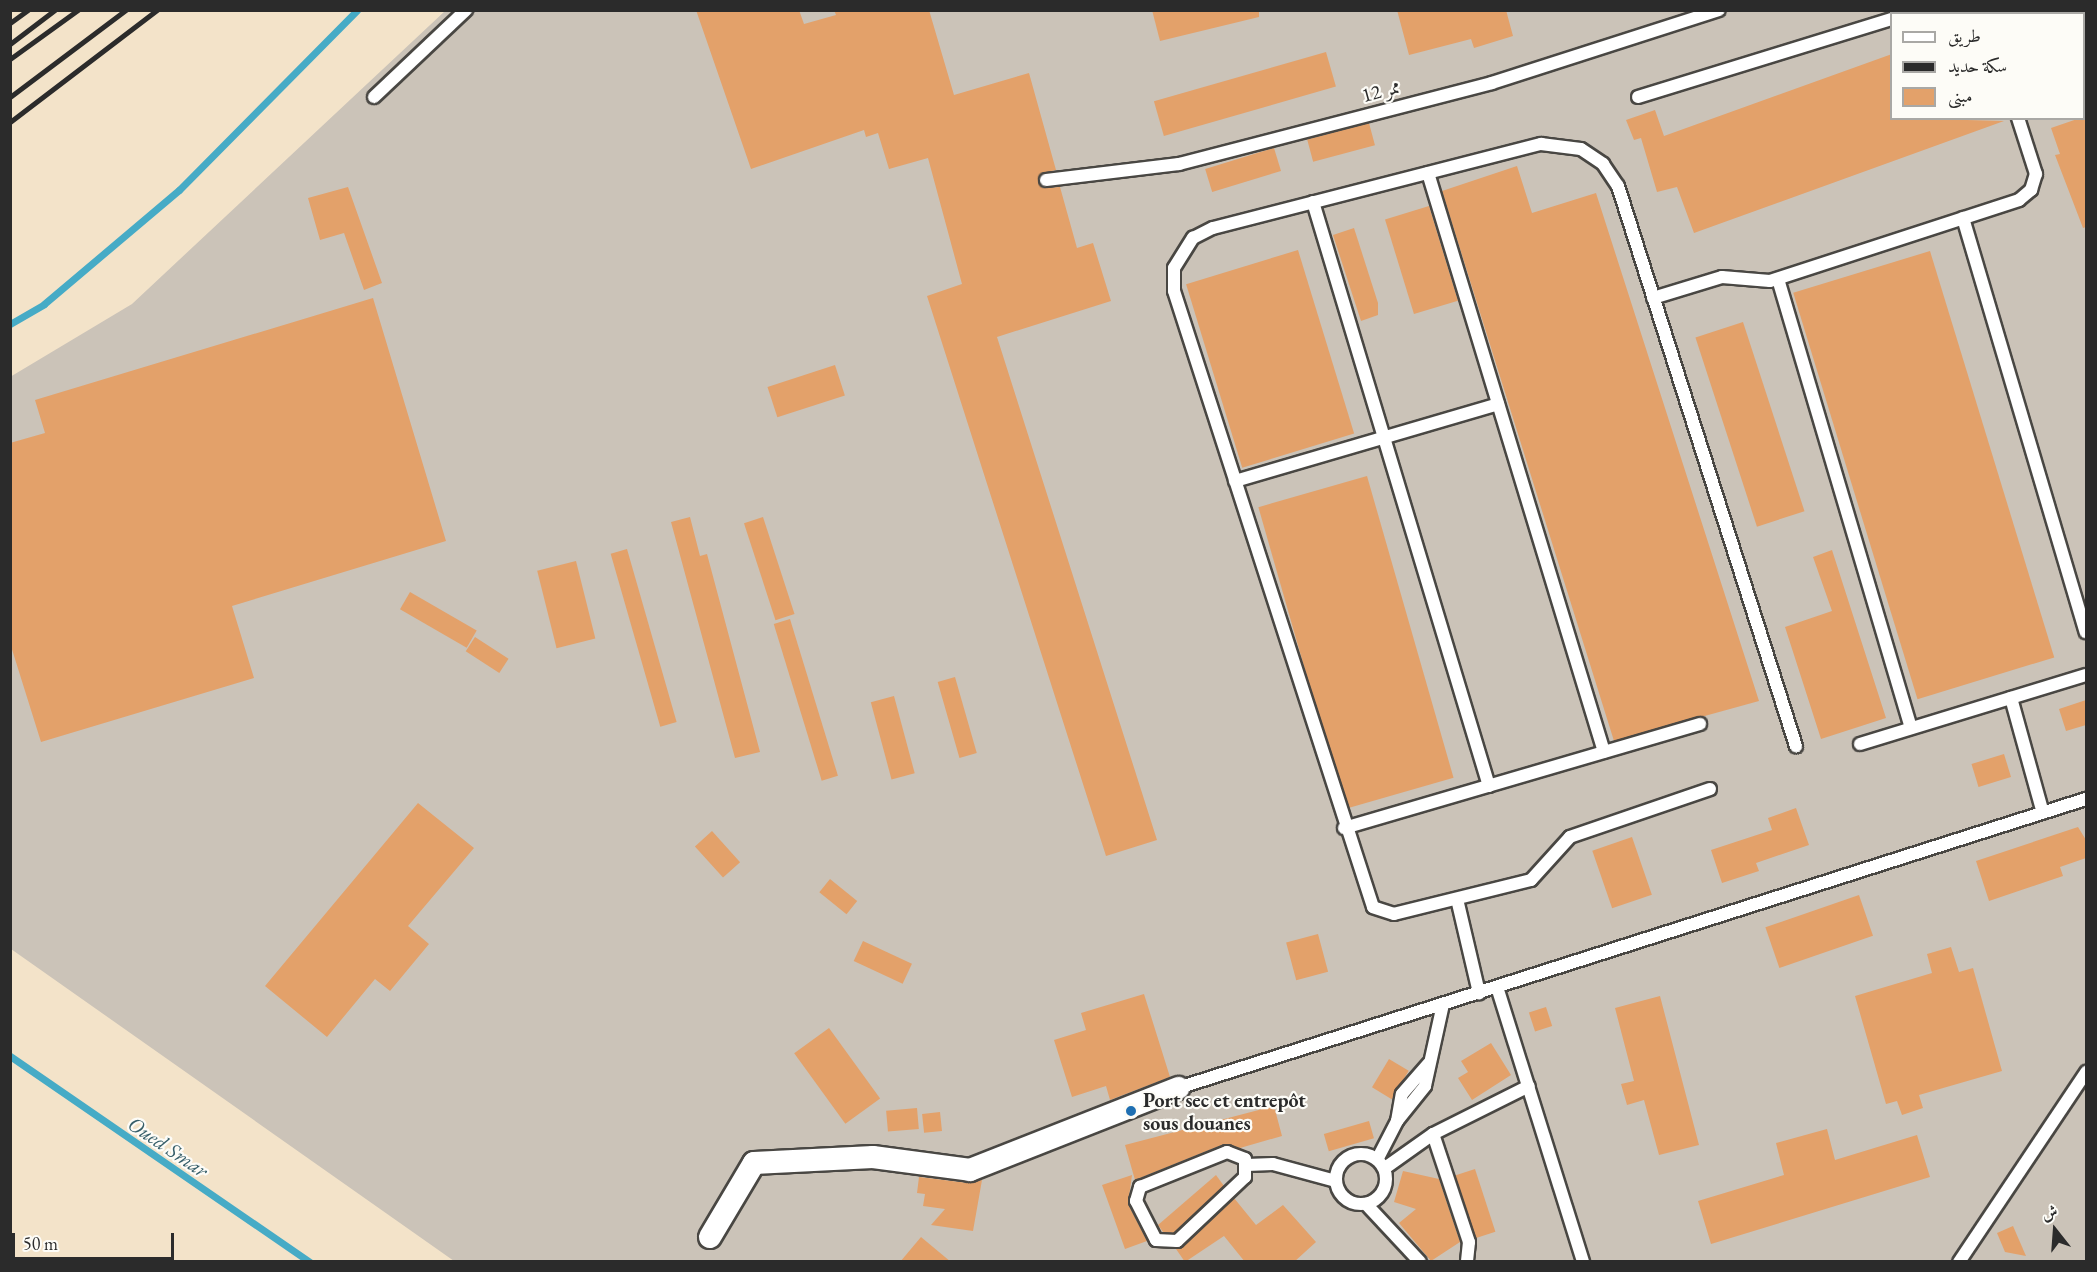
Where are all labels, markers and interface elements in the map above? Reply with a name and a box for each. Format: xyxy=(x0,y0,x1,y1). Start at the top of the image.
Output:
legend xyxy=(1890,12,2085,120)
text: طريق xyxy=(1948,24,1981,47)
text: سكة حديد xyxy=(1948,54,2007,77)
street label: ممر 12 xyxy=(1359,74,1403,108)
text: مبنى xyxy=(1948,84,1973,107)
place label: Port sec et entrepôt sous douanes xyxy=(1143,1088,1306,1135)
marker: Port sec et entrepôt sous douanes xyxy=(1124,1104,1138,1118)
water label: Oued Smar xyxy=(123,1111,213,1183)
north arrow xyxy=(2025,1200,2085,1260)
text: ش xyxy=(2039,1200,2060,1225)
scale bar xyxy=(15,1221,177,1259)
text: 50 m xyxy=(23,1232,58,1255)

